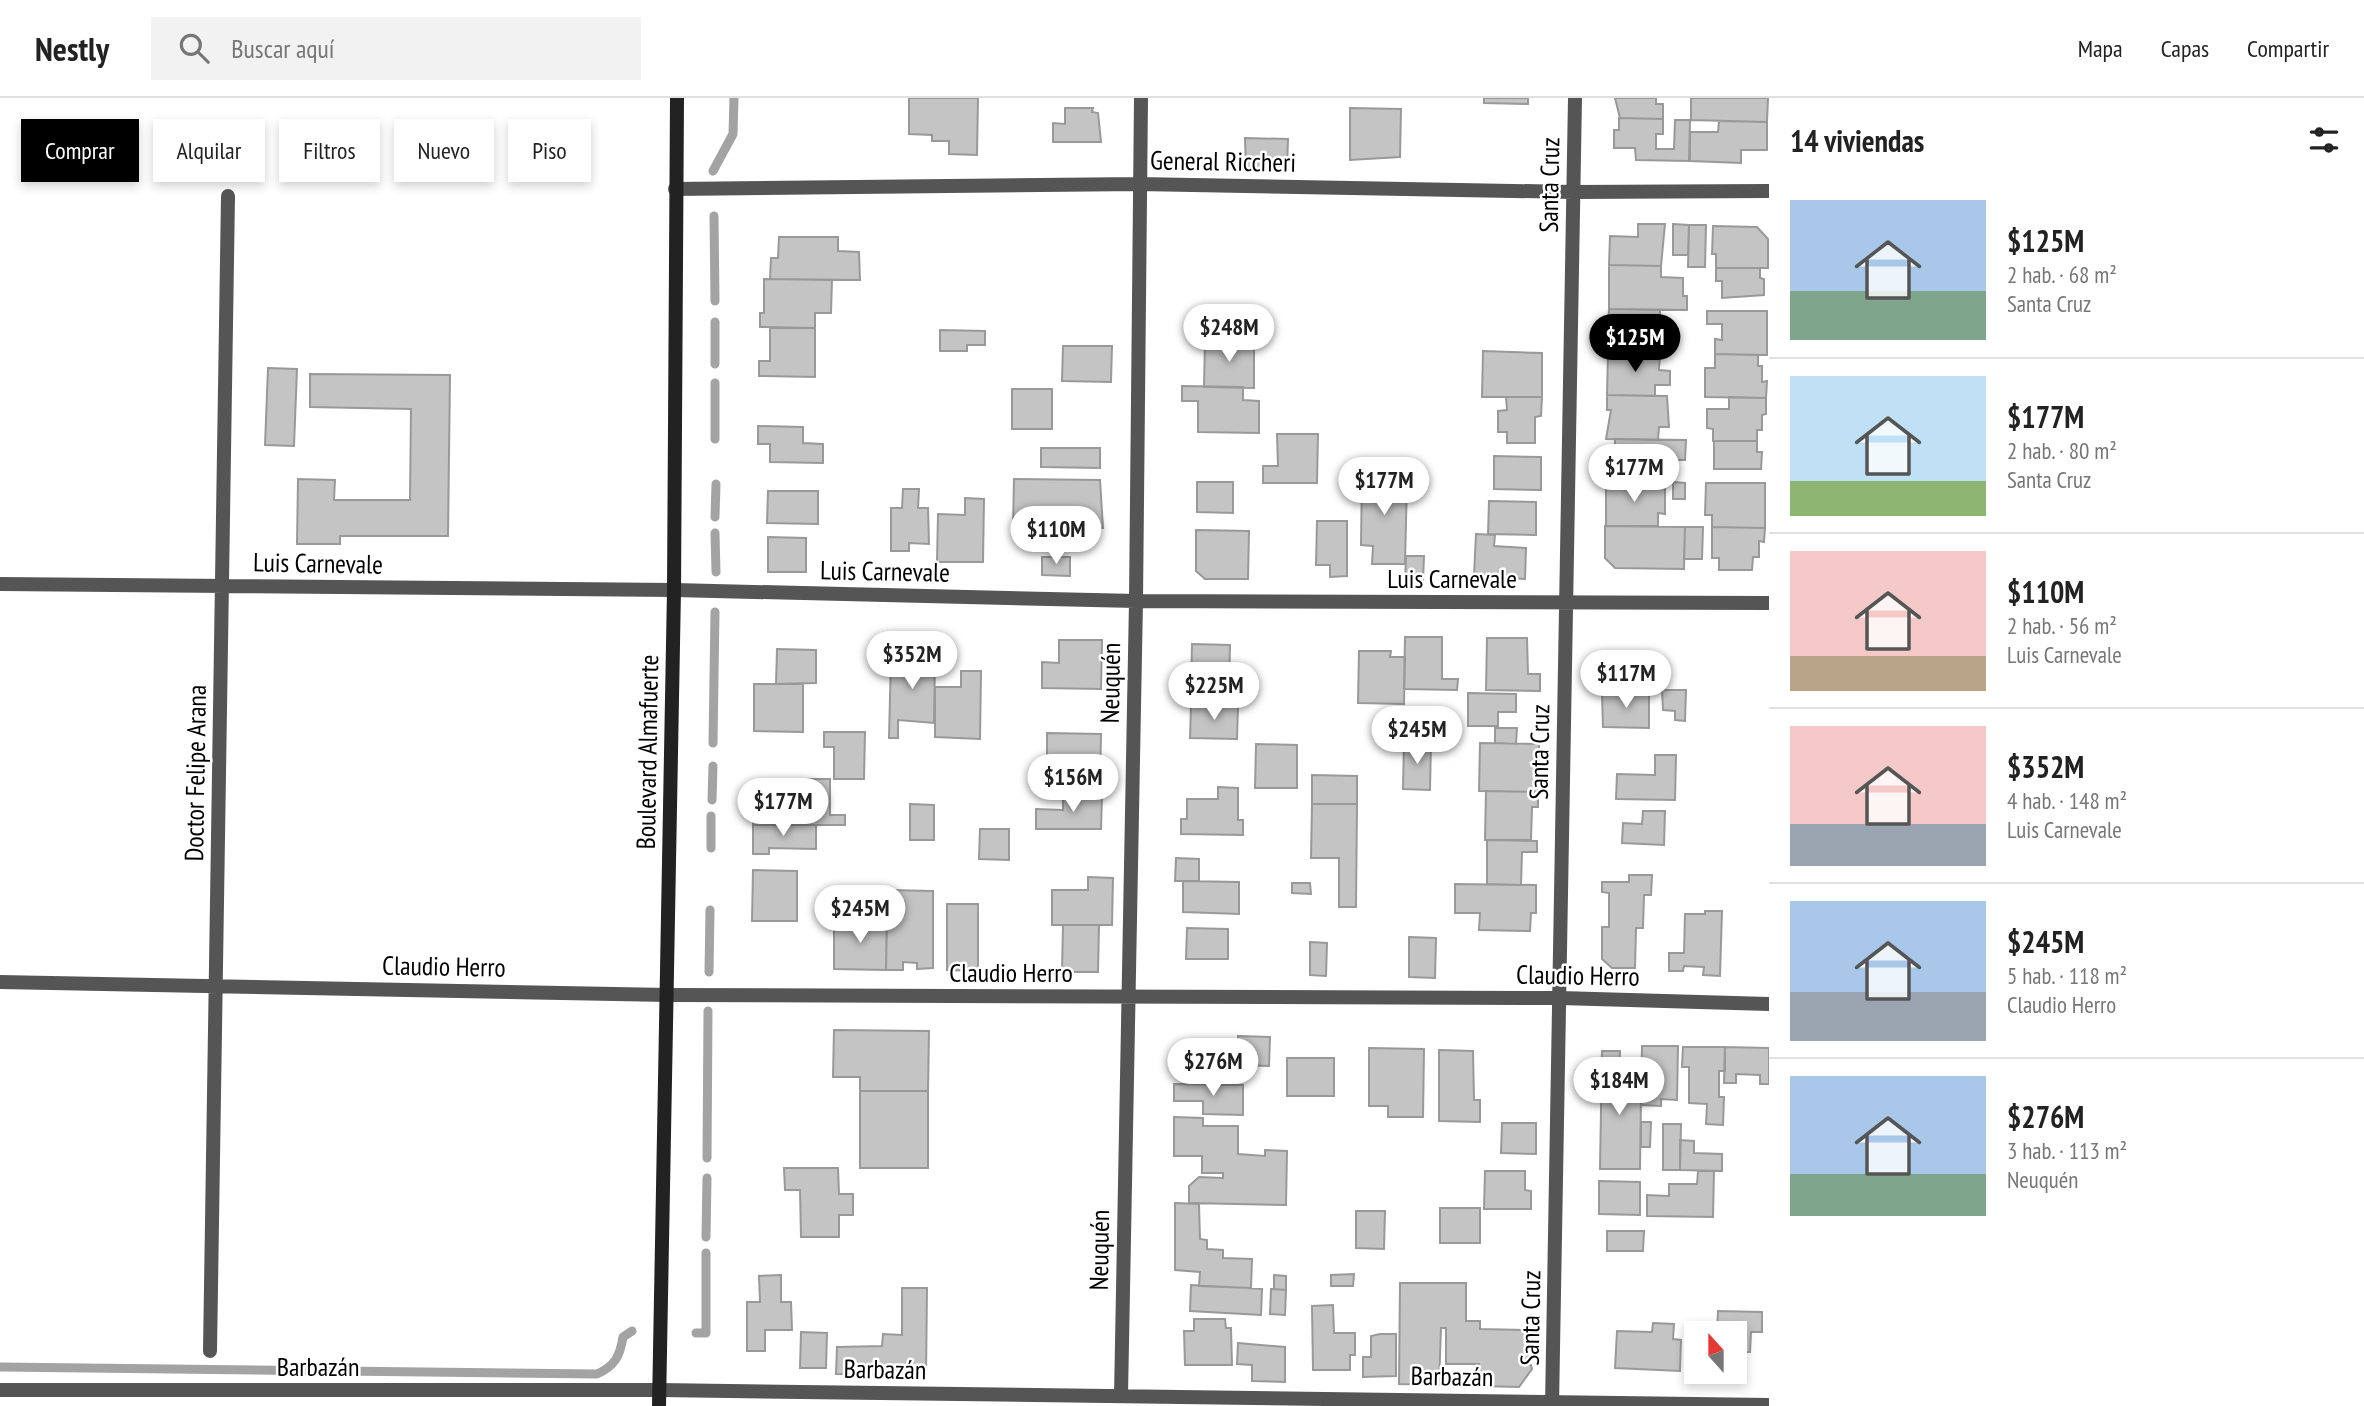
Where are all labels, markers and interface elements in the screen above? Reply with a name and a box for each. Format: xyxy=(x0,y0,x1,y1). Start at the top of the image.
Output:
search box xyxy=(151,17,641,80)
text: Nestly xyxy=(35,27,109,70)
icon: search xyxy=(175,29,213,67)
text: Buscar aquí xyxy=(231,32,335,65)
text: Mapa xyxy=(2078,33,2123,64)
text: Capas xyxy=(2161,33,2209,64)
text: Compartir xyxy=(2247,33,2329,64)
chip: Comprar xyxy=(21,119,139,182)
chip: Alquilar xyxy=(153,119,265,182)
chip: Filtros xyxy=(279,119,380,182)
chip: Nuevo xyxy=(394,119,494,182)
chip: Piso xyxy=(508,119,591,182)
text: 14 viviendas xyxy=(1790,121,1924,160)
icon: filters xyxy=(2305,121,2343,159)
street label: Santa Cruz xyxy=(1532,137,1566,233)
street label: General Riccheri xyxy=(1150,143,1296,179)
text: $125M xyxy=(2007,221,2084,260)
icon: home xyxy=(1846,228,1930,312)
text: 2 hab. · 68 m² xyxy=(2007,260,2117,289)
text: Santa Cruz xyxy=(2007,289,2091,318)
pin: $248M xyxy=(1180,304,1278,364)
text: $248M xyxy=(1199,312,1259,341)
pin: $125M xyxy=(1586,314,1684,374)
text: $125M xyxy=(1605,322,1665,351)
text: $177M xyxy=(2007,397,2084,436)
icon: home xyxy=(1846,404,1930,488)
text: 2 hab. · 80 m² xyxy=(2007,436,2117,465)
pin: $177M xyxy=(1585,444,1683,504)
text: $177M xyxy=(1604,452,1664,481)
pin: $177M xyxy=(1335,458,1433,517)
text: $177M xyxy=(1354,465,1414,494)
text: Santa Cruz xyxy=(2007,465,2091,494)
pin: $110M xyxy=(1007,506,1105,566)
text: $110M xyxy=(1026,514,1086,543)
street label: Luis Carnevale xyxy=(253,545,383,581)
street label: Luis Carnevale xyxy=(820,553,950,589)
street label: Luis Carnevale xyxy=(1387,562,1517,595)
text: $110M xyxy=(2007,572,2084,611)
icon: home xyxy=(1846,579,1930,663)
text: 2 hab. · 56 m² xyxy=(2007,611,2117,640)
pin: $352M xyxy=(863,632,961,691)
text: $352M xyxy=(882,639,942,668)
text: Luis Carnevale xyxy=(2007,640,2122,669)
street label: Neuquén xyxy=(1093,642,1127,724)
pin: $117M xyxy=(1577,650,1675,710)
street label: Boulevard Almafuerte xyxy=(629,654,665,850)
text: $117M xyxy=(1596,658,1656,687)
pin: $225M xyxy=(1165,662,1263,722)
text: $225M xyxy=(1184,670,1244,699)
street label: Doctor Felipe Arana xyxy=(177,684,213,862)
street label: Santa Cruz xyxy=(1522,704,1556,800)
pin: $245M xyxy=(1368,706,1466,766)
text: $245M xyxy=(1387,714,1447,743)
text: $352M xyxy=(2007,747,2084,786)
pin: $156M xyxy=(1024,754,1122,814)
icon: home xyxy=(1846,754,1930,838)
text: $156M xyxy=(1043,762,1103,791)
pin: $177M xyxy=(734,778,832,838)
text: $177M xyxy=(753,786,813,815)
text: 4 hab. · 148 m² xyxy=(2007,786,2127,815)
text: Luis Carnevale xyxy=(2007,815,2122,844)
pin: $245M xyxy=(811,886,909,945)
text: $245M xyxy=(830,893,890,922)
text: $245M xyxy=(2007,922,2084,961)
icon: home xyxy=(1846,929,1930,1013)
street label: Claudio Herro xyxy=(382,948,506,984)
street label: Claudio Herro xyxy=(949,956,1073,989)
street label: Claudio Herro xyxy=(1516,957,1640,993)
text: 5 hab. · 118 m² xyxy=(2007,961,2127,990)
text: Claudio Herro xyxy=(2007,990,2116,1019)
pin: $276M xyxy=(1164,1038,1262,1098)
text: $276M xyxy=(1183,1046,1243,1075)
pin: $184M xyxy=(1570,1058,1668,1117)
text: $184M xyxy=(1589,1065,1649,1094)
text: $276M xyxy=(2007,1097,2084,1136)
icon: home xyxy=(1846,1104,1930,1188)
text: 3 hab. · 113 m² xyxy=(2007,1136,2127,1165)
text: Neuquén xyxy=(2007,1165,2078,1194)
street label: Neuquén xyxy=(1082,1209,1116,1291)
street label: Santa Cruz xyxy=(1513,1270,1547,1366)
north arrow xyxy=(1684,1321,1746,1384)
map controls xyxy=(1684,1321,1747,1384)
street label: Barbazán xyxy=(277,1350,359,1383)
street label: Barbazán xyxy=(843,1352,927,1386)
street label: Barbazán xyxy=(1410,1359,1494,1393)

